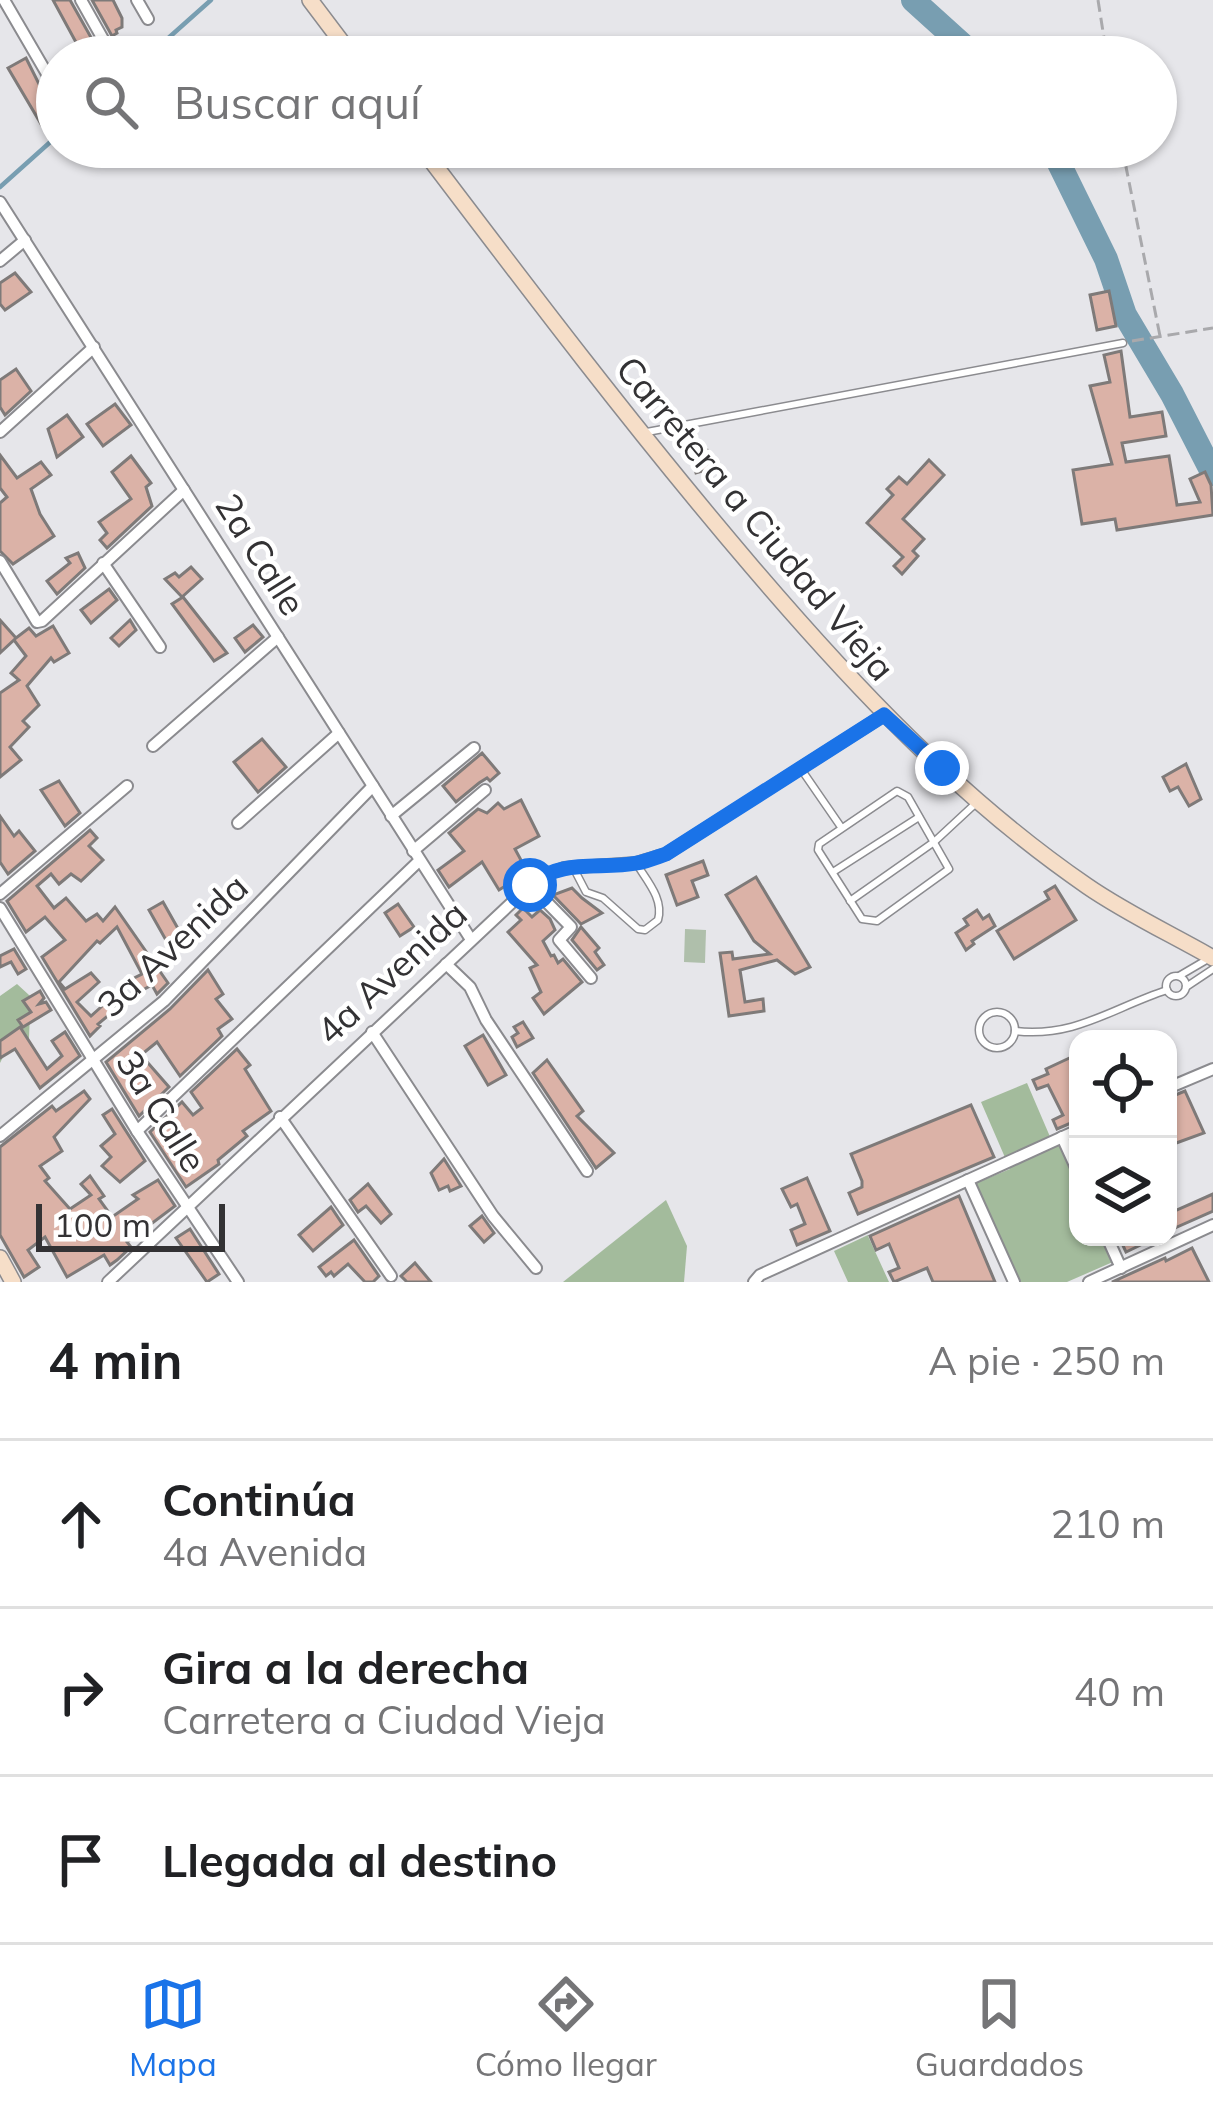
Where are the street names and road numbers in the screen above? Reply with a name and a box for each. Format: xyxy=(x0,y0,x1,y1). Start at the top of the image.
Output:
street label: Carretera a Ciudad Vieja xyxy=(607,347,905,689)
street label: 2a Calle xyxy=(206,485,316,623)
street label: 3a Avenida xyxy=(87,864,257,1026)
street label: 4a Avenida xyxy=(306,891,476,1053)
street label: 3a Calle xyxy=(107,1042,217,1180)

